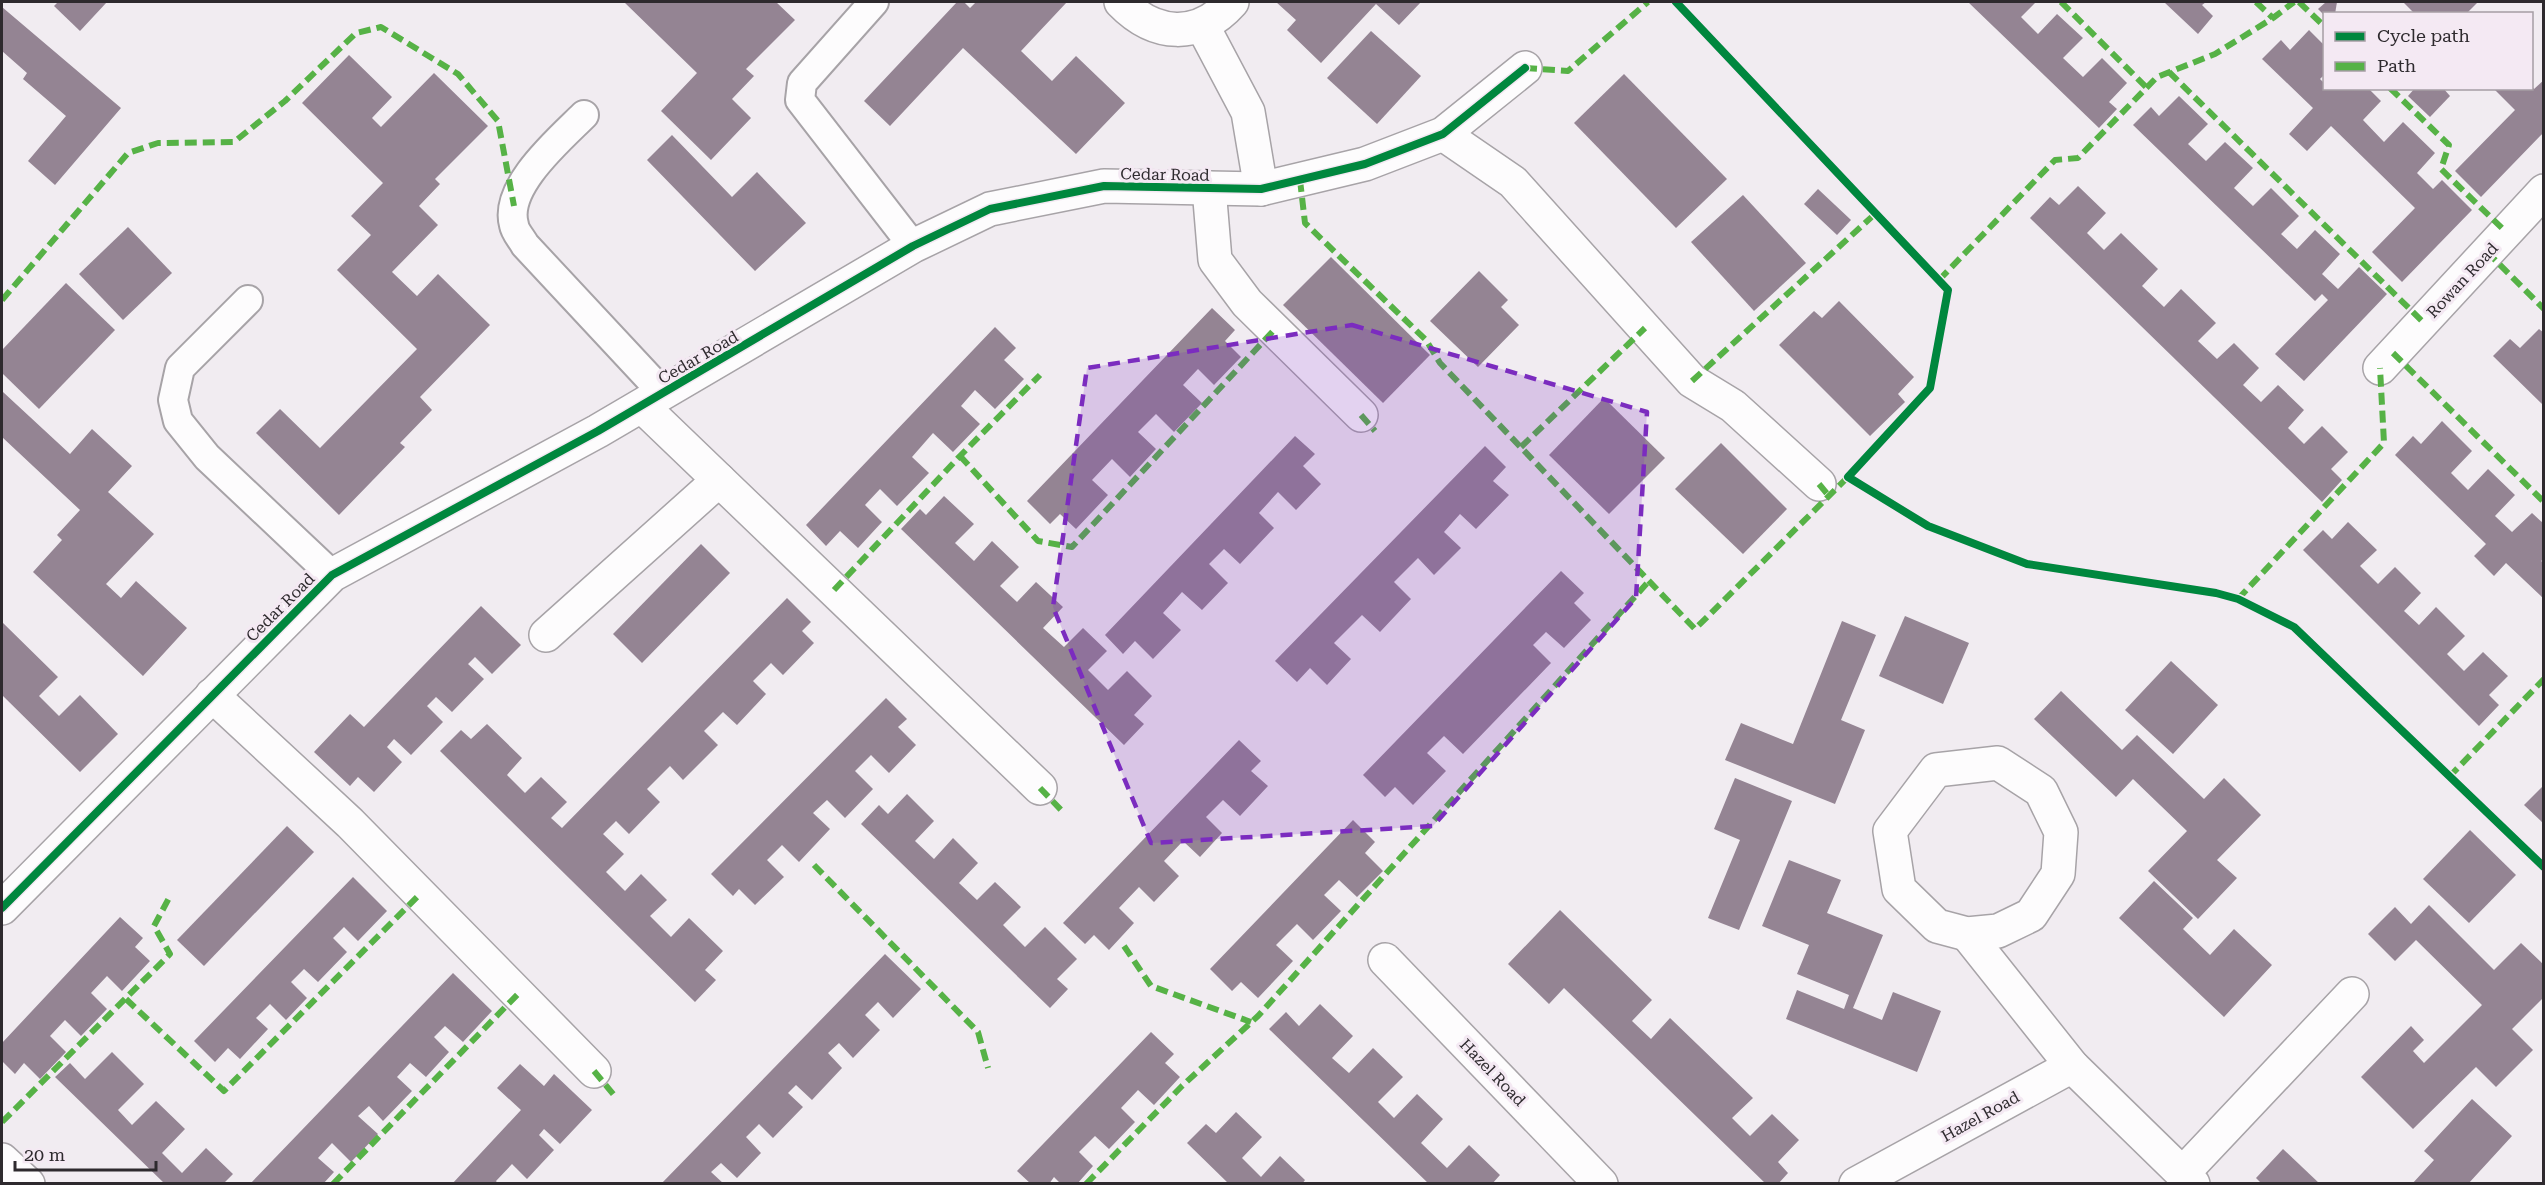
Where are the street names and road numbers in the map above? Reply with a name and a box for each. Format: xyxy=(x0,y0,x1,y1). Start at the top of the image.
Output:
street label: Cedar Road xyxy=(1120,164,1210,185)
street label: Rowan Road xyxy=(2423,239,2502,322)
street label: Cedar Road xyxy=(655,327,742,388)
street label: Cedar Road xyxy=(242,569,319,646)
street label: Hazel Road xyxy=(1456,1035,1529,1110)
street label: Hazel Road xyxy=(1938,1087,2023,1146)

